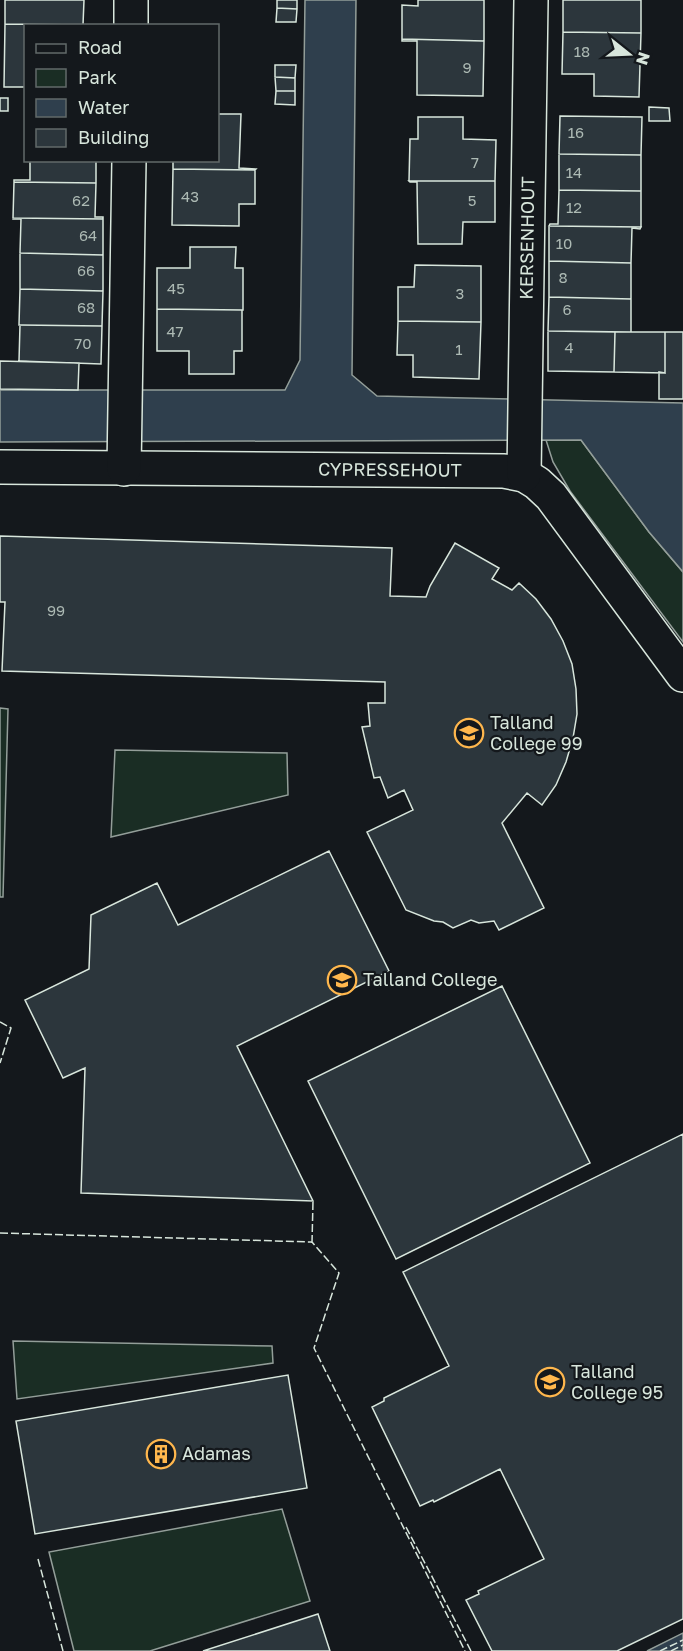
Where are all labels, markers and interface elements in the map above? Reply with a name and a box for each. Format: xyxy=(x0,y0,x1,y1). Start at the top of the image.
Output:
legend xyxy=(24,24,219,162)
north arrow xyxy=(599,24,659,84)
text: Road xyxy=(78,36,122,58)
house number: 18 xyxy=(574,42,590,60)
text: N xyxy=(632,50,655,68)
house number: 9 xyxy=(462,58,472,76)
text: Park xyxy=(78,66,117,88)
text: Water xyxy=(78,96,129,118)
house number: 16 xyxy=(568,123,584,141)
text: Building xyxy=(78,126,149,148)
house number: 7 xyxy=(471,153,479,171)
house number: 14 xyxy=(566,163,582,181)
street label: KERSENHOUT xyxy=(515,176,538,300)
house number: 43 xyxy=(181,187,199,205)
house number: 62 xyxy=(72,191,90,209)
house number: 5 xyxy=(468,191,476,209)
house number: 12 xyxy=(566,198,582,216)
house number: 64 xyxy=(79,226,97,244)
house number: 10 xyxy=(556,234,572,252)
house number: 66 xyxy=(77,261,95,279)
house number: 8 xyxy=(558,268,568,286)
house number: 45 xyxy=(167,279,185,297)
house number: 3 xyxy=(456,284,464,302)
house number: 68 xyxy=(77,298,95,316)
house number: 6 xyxy=(562,300,572,318)
house number: 47 xyxy=(166,322,184,340)
house number: 70 xyxy=(74,334,92,352)
house number: 4 xyxy=(564,338,574,356)
house number: 1 xyxy=(455,340,463,358)
street label: CYPRESSEHOUT xyxy=(318,458,462,481)
house number: 99 xyxy=(47,601,65,619)
place label: Talland College 99 xyxy=(490,711,583,754)
school or university icon: Talland College 99 xyxy=(453,717,485,749)
school or university icon: Talland College xyxy=(326,964,358,996)
place label: Talland College xyxy=(363,968,497,990)
place label: Talland College 95 xyxy=(571,1360,663,1403)
school or university icon: Talland College 95 xyxy=(534,1366,566,1398)
building icon: Adamas xyxy=(145,1438,177,1470)
place label: Adamas xyxy=(182,1442,251,1464)

